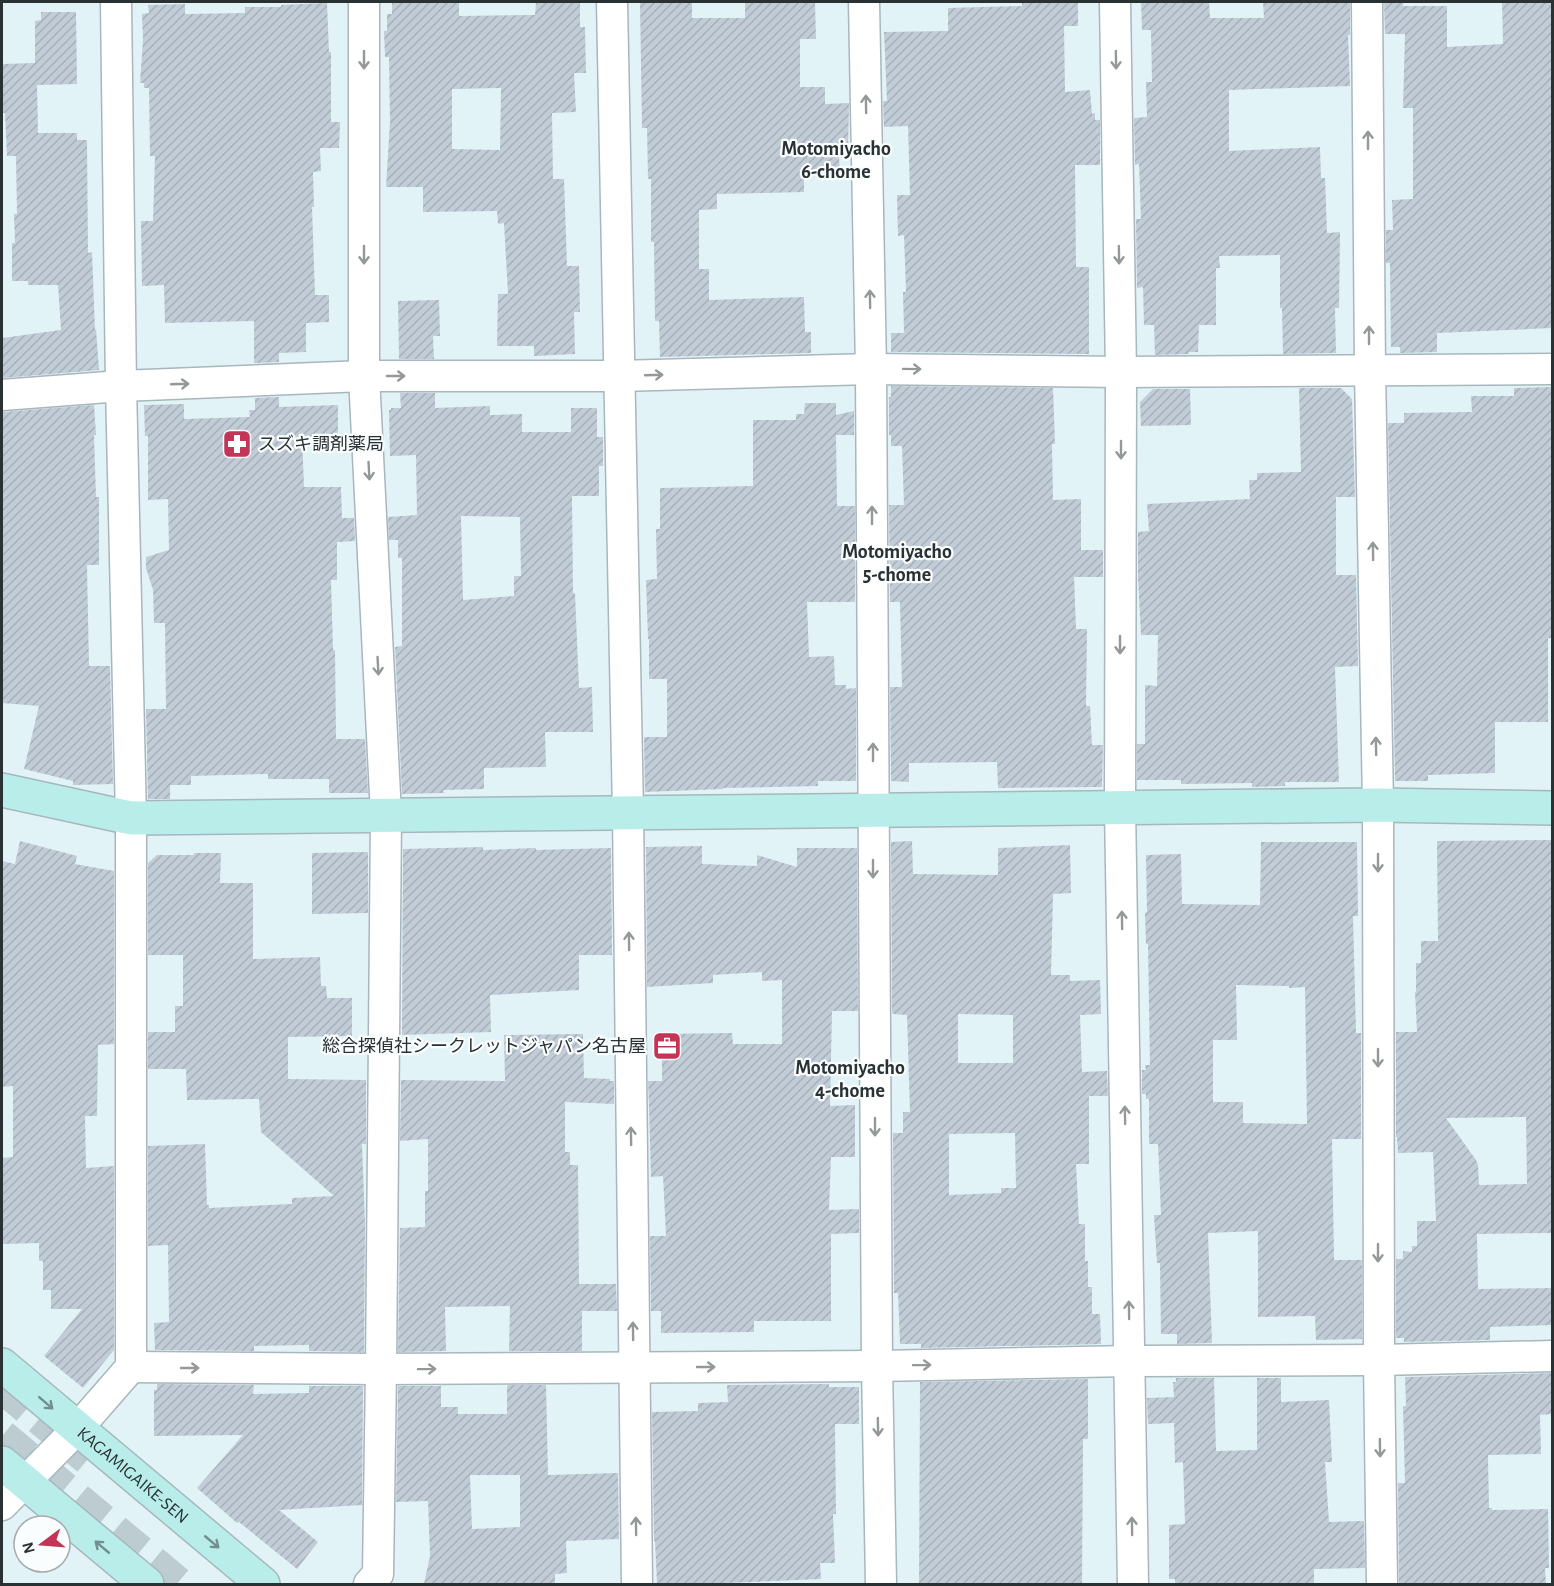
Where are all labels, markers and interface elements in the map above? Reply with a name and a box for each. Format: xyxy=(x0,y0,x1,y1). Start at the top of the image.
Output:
one-way arrow xyxy=(358,49,370,69)
one-way arrow xyxy=(1110,49,1122,69)
one-way arrow xyxy=(860,94,872,114)
one-way arrow xyxy=(1362,131,1374,151)
district label: Motomiyacho 6-chome xyxy=(781,139,891,182)
one-way arrow xyxy=(358,244,370,264)
one-way arrow xyxy=(1113,244,1125,264)
one-way arrow xyxy=(864,289,876,309)
one-way arrow xyxy=(1364,326,1375,346)
one-way arrow xyxy=(901,364,921,375)
one-way arrow xyxy=(385,370,405,382)
one-way arrow xyxy=(643,370,663,381)
one-way arrow xyxy=(169,378,189,389)
pharmacy icon: スズキ調剤薬局 xyxy=(221,428,253,460)
place label: スズキ調剤薬局 xyxy=(258,434,384,454)
one-way arrow xyxy=(1115,439,1127,459)
one-way arrow xyxy=(363,460,374,480)
one-way arrow xyxy=(866,505,878,525)
district label: Motomiyacho 5-chome xyxy=(842,542,952,585)
one-way arrow xyxy=(1367,542,1379,562)
one-way arrow xyxy=(1114,634,1126,654)
one-way arrow xyxy=(373,655,384,675)
one-way arrow xyxy=(1371,737,1382,757)
one-way arrow xyxy=(867,742,879,762)
one-way arrow xyxy=(1372,853,1384,873)
one-way arrow xyxy=(867,858,879,878)
one-way arrow xyxy=(1116,911,1128,931)
one-way arrow xyxy=(623,932,635,952)
office icon: 総合探偵社シークレットジャパン名古屋 xyxy=(651,1030,683,1062)
place label: 総合探偵社シークレットジャパン名古屋 xyxy=(322,1036,646,1056)
one-way arrow xyxy=(1372,1048,1384,1068)
district label: Motomiyacho 4-chome xyxy=(795,1058,905,1101)
one-way arrow xyxy=(1120,1106,1131,1126)
one-way arrow xyxy=(869,1116,881,1136)
one-way arrow xyxy=(625,1127,637,1147)
one-way arrow xyxy=(1372,1243,1384,1263)
one-way arrow xyxy=(1123,1301,1135,1321)
one-way arrow xyxy=(627,1322,639,1342)
one-way arrow xyxy=(911,1359,931,1371)
one-way arrow xyxy=(695,1361,715,1373)
one-way arrow xyxy=(179,1362,199,1374)
one-way arrow xyxy=(416,1363,436,1375)
one-way arrow xyxy=(38,1396,53,1410)
one-way arrow xyxy=(872,1416,884,1436)
street label: KAGAMIGAIKE-SEN xyxy=(73,1424,191,1527)
one-way arrow xyxy=(1374,1438,1386,1458)
north arrow xyxy=(12,1514,72,1574)
one-way arrow xyxy=(630,1517,642,1537)
one-way arrow xyxy=(1126,1517,1138,1537)
one-way arrow xyxy=(204,1535,220,1548)
text: N xyxy=(19,1540,38,1555)
one-way arrow xyxy=(95,1540,110,1554)

